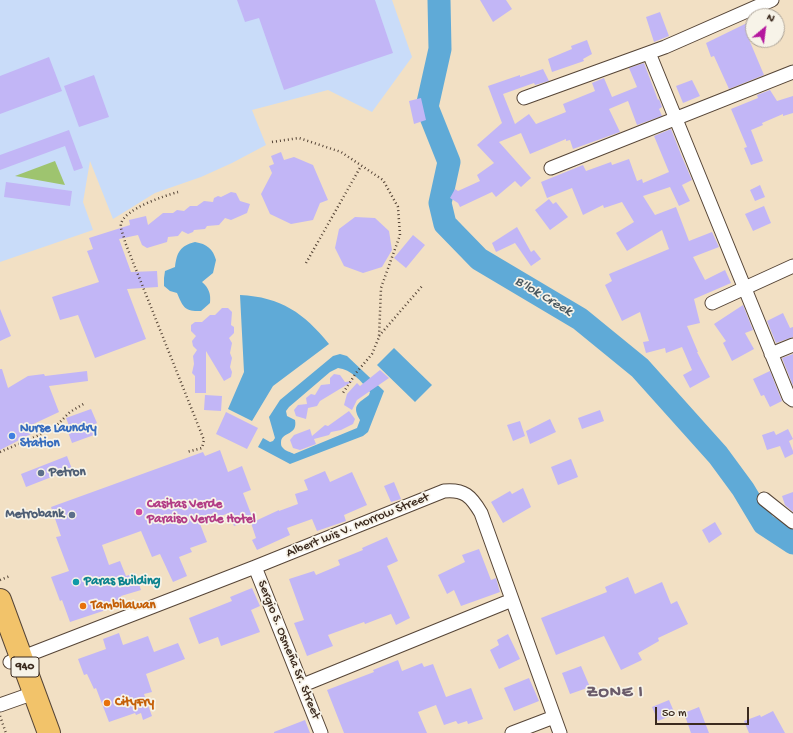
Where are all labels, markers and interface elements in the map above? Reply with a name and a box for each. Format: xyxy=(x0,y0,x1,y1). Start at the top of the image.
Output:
north arrow xyxy=(745,8,785,48)
text: N xyxy=(764,11,776,25)
water label: B'lok Creek xyxy=(511,273,575,321)
place label: Nurse Laundry Station xyxy=(20,421,97,452)
marker: Nurse Laundry Station xyxy=(7,431,17,441)
place label: Petron xyxy=(49,465,86,481)
marker: Petron xyxy=(36,468,46,478)
street label: Albert Luis V. Morrow Street xyxy=(284,490,432,562)
place label: Casitas Verde Paraiso Verde Hotel xyxy=(147,497,256,528)
place label: Metrobank xyxy=(6,507,64,523)
marker: Casitas Verde Paraiso Verde Hotel xyxy=(134,507,144,517)
marker: Metrobank xyxy=(67,510,77,520)
place label: Paras Building xyxy=(84,574,161,590)
marker: Paras Building xyxy=(71,577,81,587)
street label: Sergio S. Osmeña Sr. Street xyxy=(253,578,323,722)
place label: Tambilawan xyxy=(91,598,156,614)
marker: Tambilawan xyxy=(78,601,88,611)
road number: 940 xyxy=(11,657,39,677)
district label: ZONE I xyxy=(586,683,644,703)
place label: CityFry xyxy=(115,695,154,711)
marker: CityFry xyxy=(102,698,112,708)
scale bar xyxy=(657,699,751,725)
text: 50 m xyxy=(662,707,687,721)

